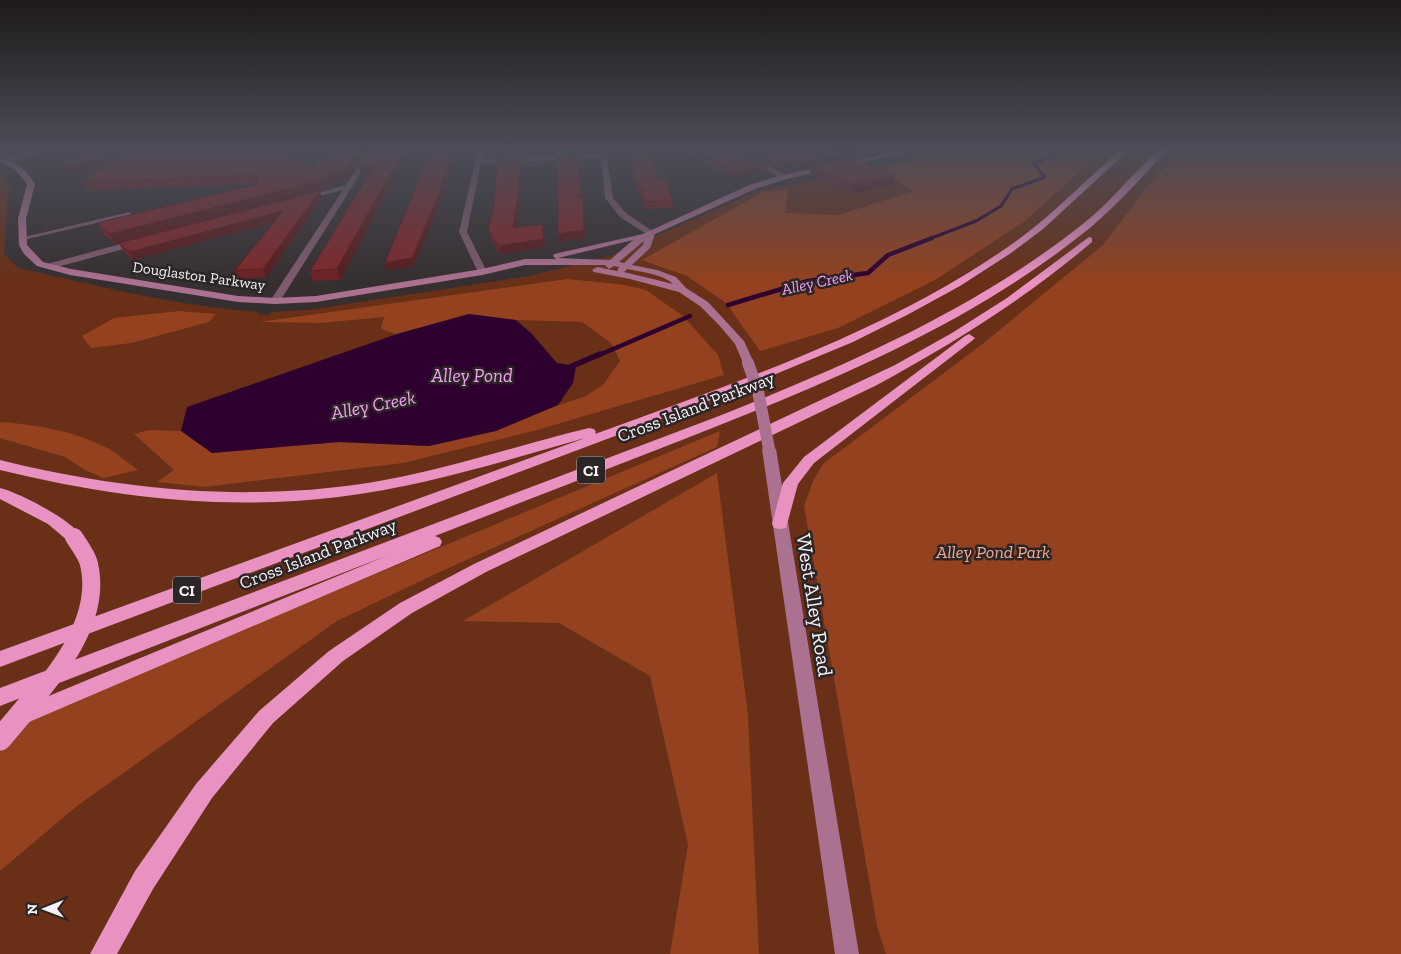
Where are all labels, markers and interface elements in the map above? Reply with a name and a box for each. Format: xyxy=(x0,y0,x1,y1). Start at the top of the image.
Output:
street label: Douglaston Parkway xyxy=(131,258,267,294)
water label: Alley Creek xyxy=(779,265,854,299)
water label: Alley Pond xyxy=(430,364,513,387)
street label: Cross Island Parkway xyxy=(614,367,778,447)
water label: Alley Creek xyxy=(328,386,417,425)
road number: CI xyxy=(577,456,605,484)
street label: Cross Island Parkway xyxy=(236,514,400,594)
street label: West Alley Road xyxy=(791,532,839,679)
park label: Alley Pond Park xyxy=(935,541,1050,563)
road number: CI xyxy=(173,576,201,604)
north arrow xyxy=(20,884,70,934)
text: N xyxy=(24,903,41,915)

